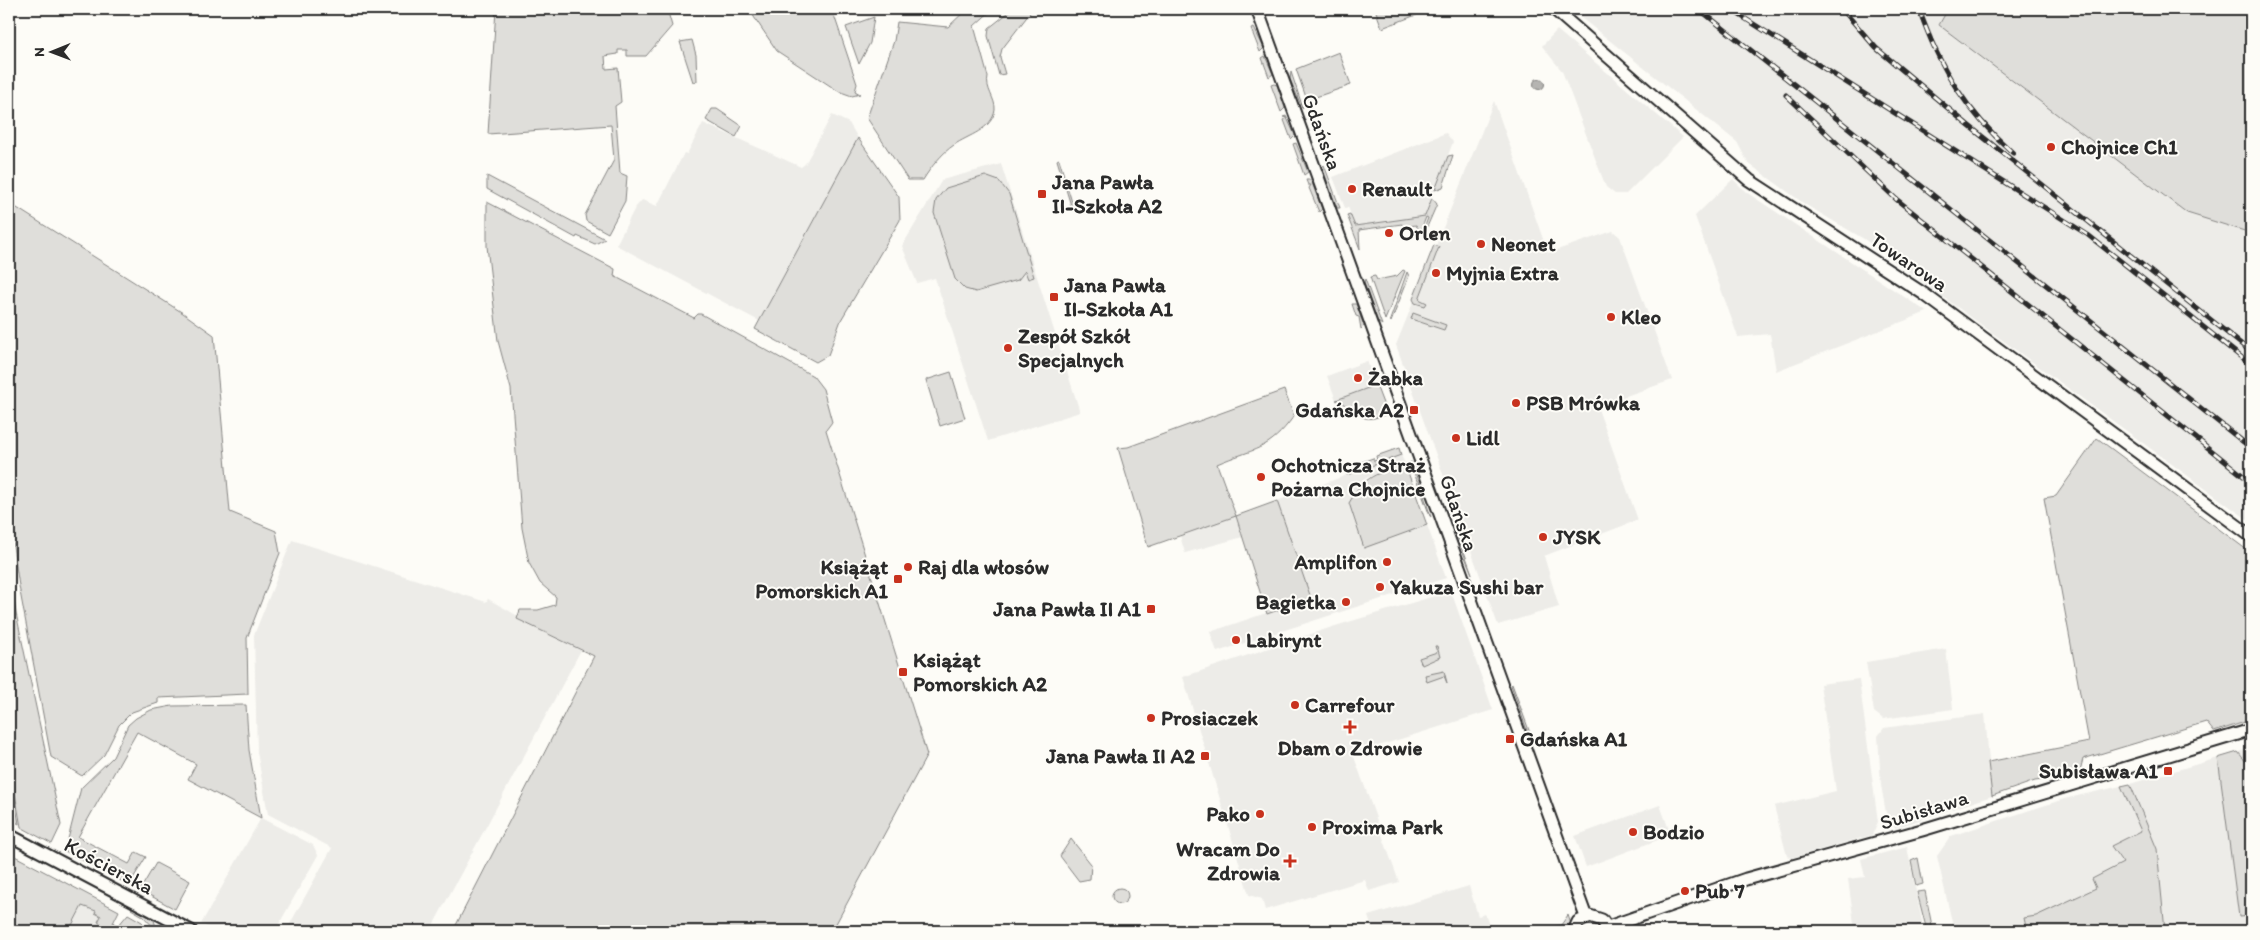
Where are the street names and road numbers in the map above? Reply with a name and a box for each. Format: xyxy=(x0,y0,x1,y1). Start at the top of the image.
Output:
street label: Gdańska xyxy=(1297,90,1348,173)
street label: Towarowa xyxy=(1865,226,1953,297)
street label: Gdańska xyxy=(1435,471,1484,554)
street label: Subisława xyxy=(1877,784,1971,835)
street label: Kościerska xyxy=(60,832,158,900)

